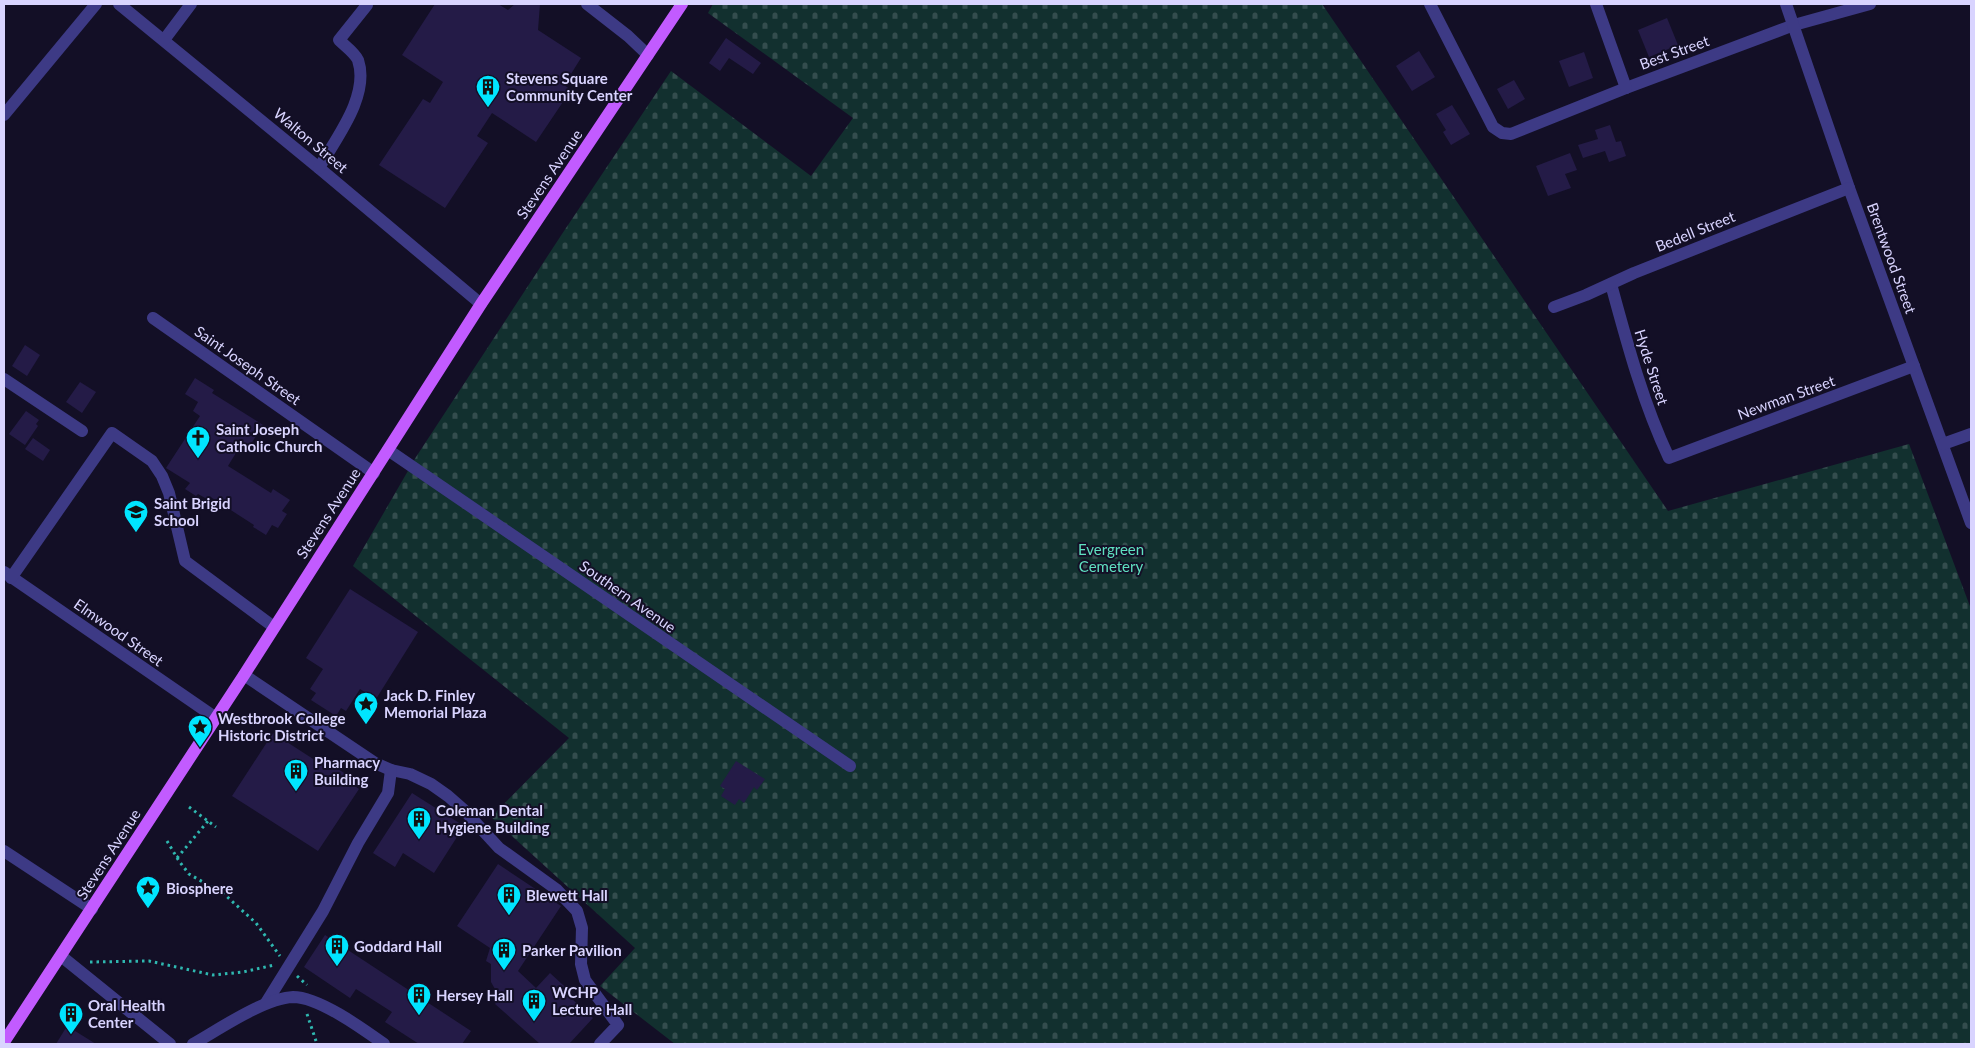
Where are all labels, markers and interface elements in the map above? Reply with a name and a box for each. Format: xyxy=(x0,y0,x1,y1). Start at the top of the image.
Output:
street label: Best Street xyxy=(1637,31,1712,73)
place label: Stevens Square Community Center xyxy=(506,69,633,104)
building icon: Stevens Square Community Center xyxy=(475,74,501,108)
street label: Walton Street xyxy=(270,104,352,177)
street label: Stevens Avenue xyxy=(512,126,586,222)
street label: Brentwood Street xyxy=(1864,200,1921,316)
street label: Bedell Street xyxy=(1653,207,1738,255)
street label: Saint Joseph Street xyxy=(192,322,305,409)
street label: Hyde Street xyxy=(1631,327,1673,408)
street label: Newman Street xyxy=(1735,371,1838,423)
place label: Saint Joseph Catholic Church xyxy=(216,420,322,455)
church icon: Saint Joseph Catholic Church xyxy=(185,425,211,459)
street label: Stevens Avenue xyxy=(292,464,364,562)
place label: Saint Brigid School xyxy=(154,494,231,529)
school or university icon: Saint Brigid School xyxy=(123,499,149,533)
park label: Evergreen Cemetery xyxy=(1078,540,1144,575)
street label: Southern Avenue xyxy=(576,556,680,636)
street label: Elmwood Street xyxy=(71,595,168,670)
place label: Jack D. Finley Memorial Plaza xyxy=(384,686,487,721)
place icon: Jack D. Finley Memorial Plaza xyxy=(353,691,379,725)
place label: Westbrook College Historic District xyxy=(218,709,345,744)
place icon: Westbrook College Historic District xyxy=(187,714,213,748)
place label: Pharmacy Building xyxy=(314,753,380,788)
building icon: Pharmacy Building xyxy=(283,758,309,792)
place label: Coleman Dental Hygiene Building xyxy=(436,801,550,836)
street label: Stevens Avenue xyxy=(72,805,144,903)
building icon: Coleman Dental Hygiene Building xyxy=(406,806,432,840)
place icon: Biosphere xyxy=(135,875,161,909)
place label: Biosphere xyxy=(166,879,233,897)
building icon: Blewett Hall xyxy=(496,882,522,916)
place label: Blewett Hall xyxy=(526,886,608,904)
building icon: Goddard Hall xyxy=(324,933,350,967)
place label: Goddard Hall xyxy=(354,937,442,955)
building icon: Parker Pavilion xyxy=(491,937,517,971)
place label: Parker Pavilion xyxy=(522,941,622,959)
building icon: Hersey Hall xyxy=(406,982,432,1016)
place label: WCHP Lecture Hall xyxy=(552,983,632,1018)
place label: Hersey Hall xyxy=(436,986,513,1004)
building icon: WCHP Lecture Hall xyxy=(521,988,547,1022)
place label: Oral Health Center xyxy=(88,996,165,1031)
building icon: Oral Health Center xyxy=(58,1001,84,1035)

